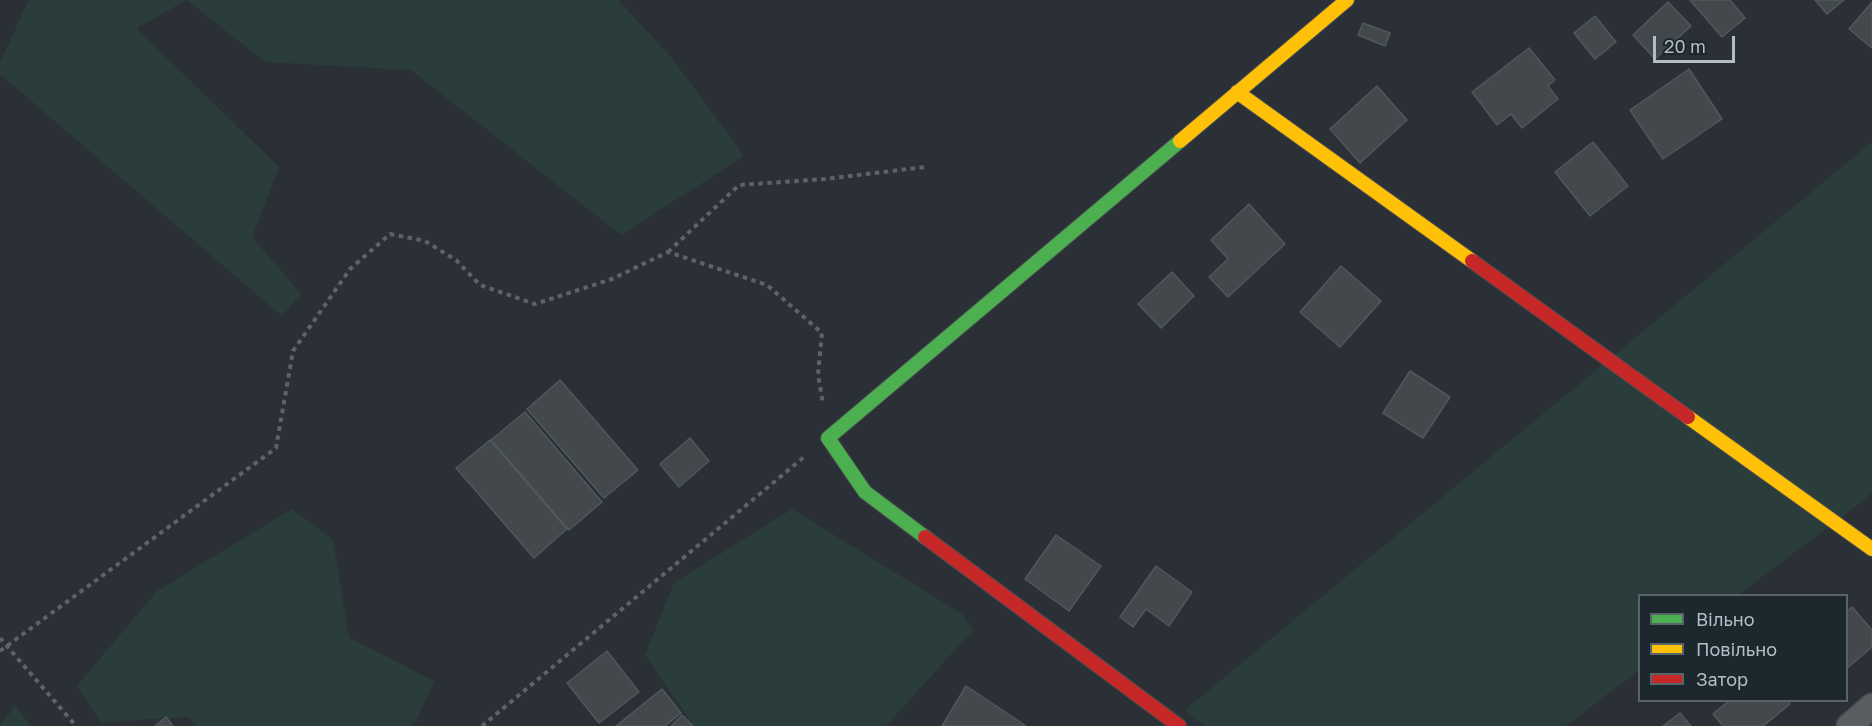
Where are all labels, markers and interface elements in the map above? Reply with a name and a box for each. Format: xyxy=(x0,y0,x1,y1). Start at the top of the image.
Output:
scale bar xyxy=(1656,24,1738,62)
text: 20 m xyxy=(1664,35,1706,57)
legend xyxy=(1638,594,1848,702)
text: Вільно xyxy=(1696,608,1755,630)
text: Повільно xyxy=(1696,638,1777,660)
text: Затор xyxy=(1696,668,1748,690)

